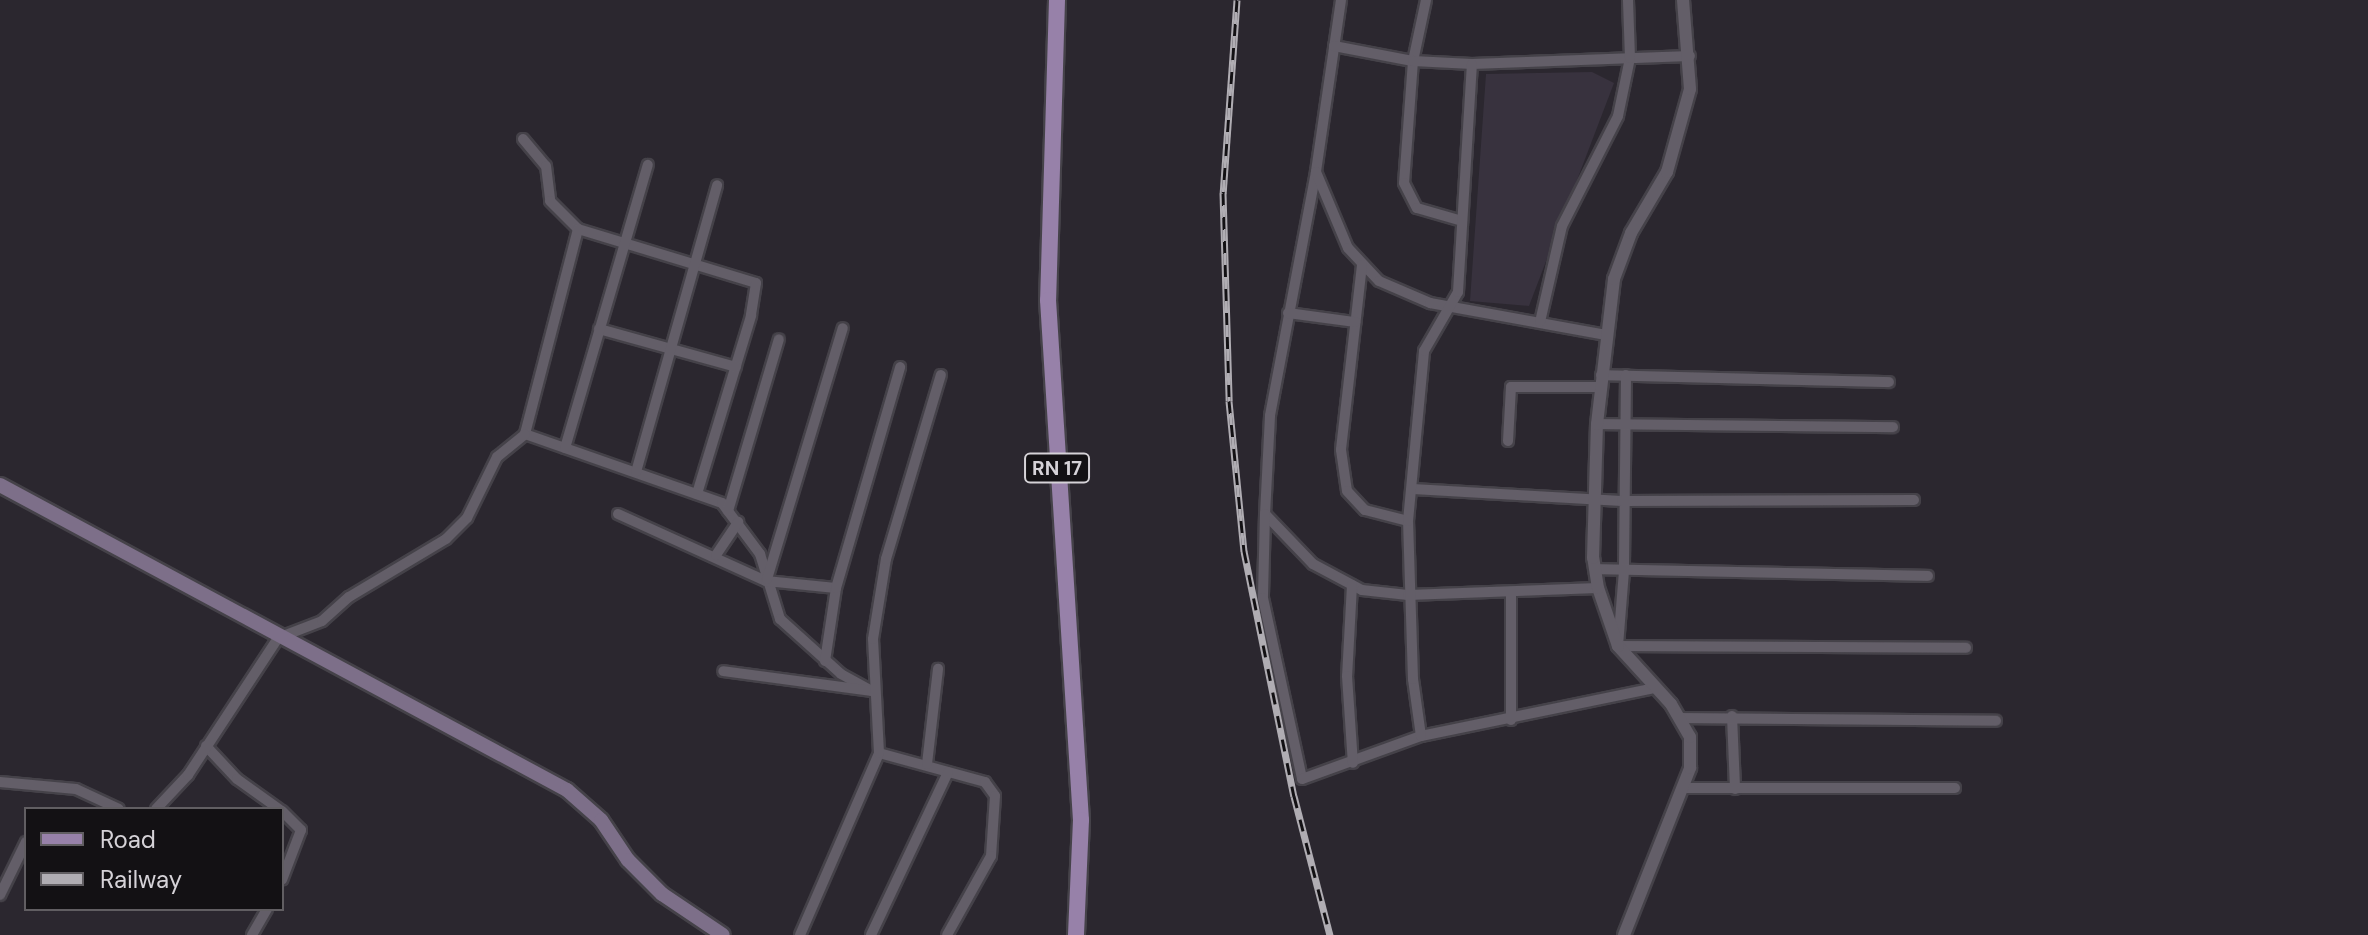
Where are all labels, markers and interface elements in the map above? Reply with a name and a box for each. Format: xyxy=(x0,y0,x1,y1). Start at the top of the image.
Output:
road number: RN 17 xyxy=(1023,452,1091,484)
legend xyxy=(24,807,284,911)
text: Road xyxy=(100,824,156,855)
text: Railway xyxy=(100,864,182,895)

